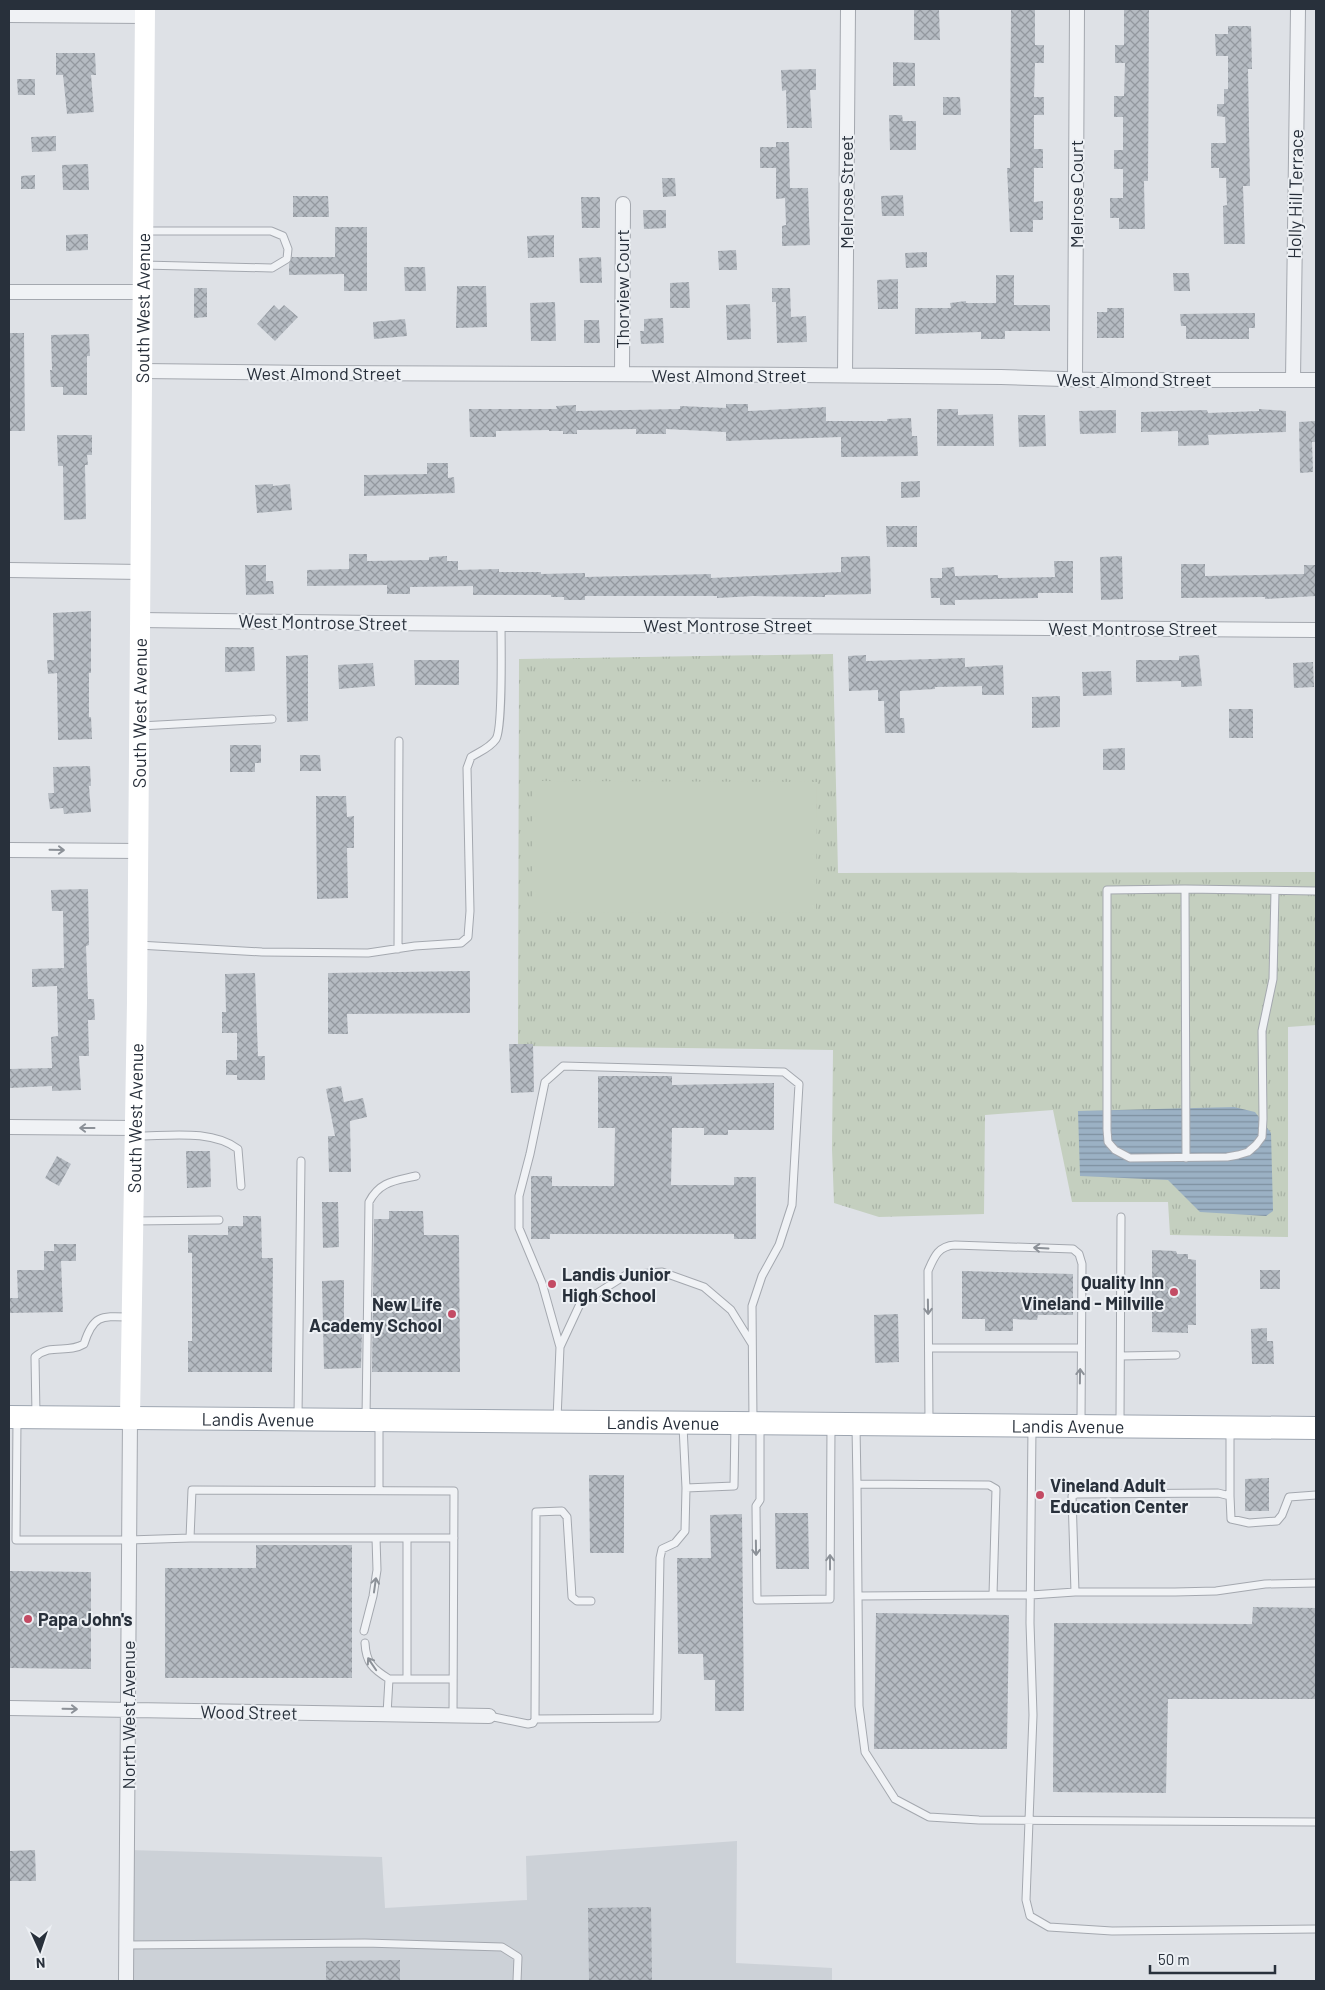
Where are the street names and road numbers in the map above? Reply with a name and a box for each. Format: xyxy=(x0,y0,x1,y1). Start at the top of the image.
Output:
street label: Holly Hill Terrace xyxy=(1283,129,1307,259)
street label: Melrose Street xyxy=(835,135,857,249)
street label: Melrose Court xyxy=(1065,140,1087,248)
street label: Thorview Court xyxy=(611,229,633,349)
street label: South West Avenue xyxy=(131,233,154,383)
street label: West Almond Street xyxy=(247,362,401,384)
street label: West Almond Street xyxy=(652,364,806,386)
street label: West Almond Street xyxy=(1057,368,1211,390)
street label: West Montrose Street xyxy=(238,610,408,634)
street label: West Montrose Street xyxy=(643,614,813,636)
street label: West Montrose Street xyxy=(1048,617,1218,639)
street label: South West Avenue xyxy=(128,638,151,788)
street label: South West Avenue xyxy=(123,1043,147,1193)
street label: Landis Avenue xyxy=(201,1408,315,1431)
street label: Landis Avenue xyxy=(606,1411,720,1434)
street label: Landis Avenue xyxy=(1011,1414,1125,1437)
street label: North West Avenue xyxy=(117,1641,139,1790)
street label: Wood Street xyxy=(200,1700,298,1724)

